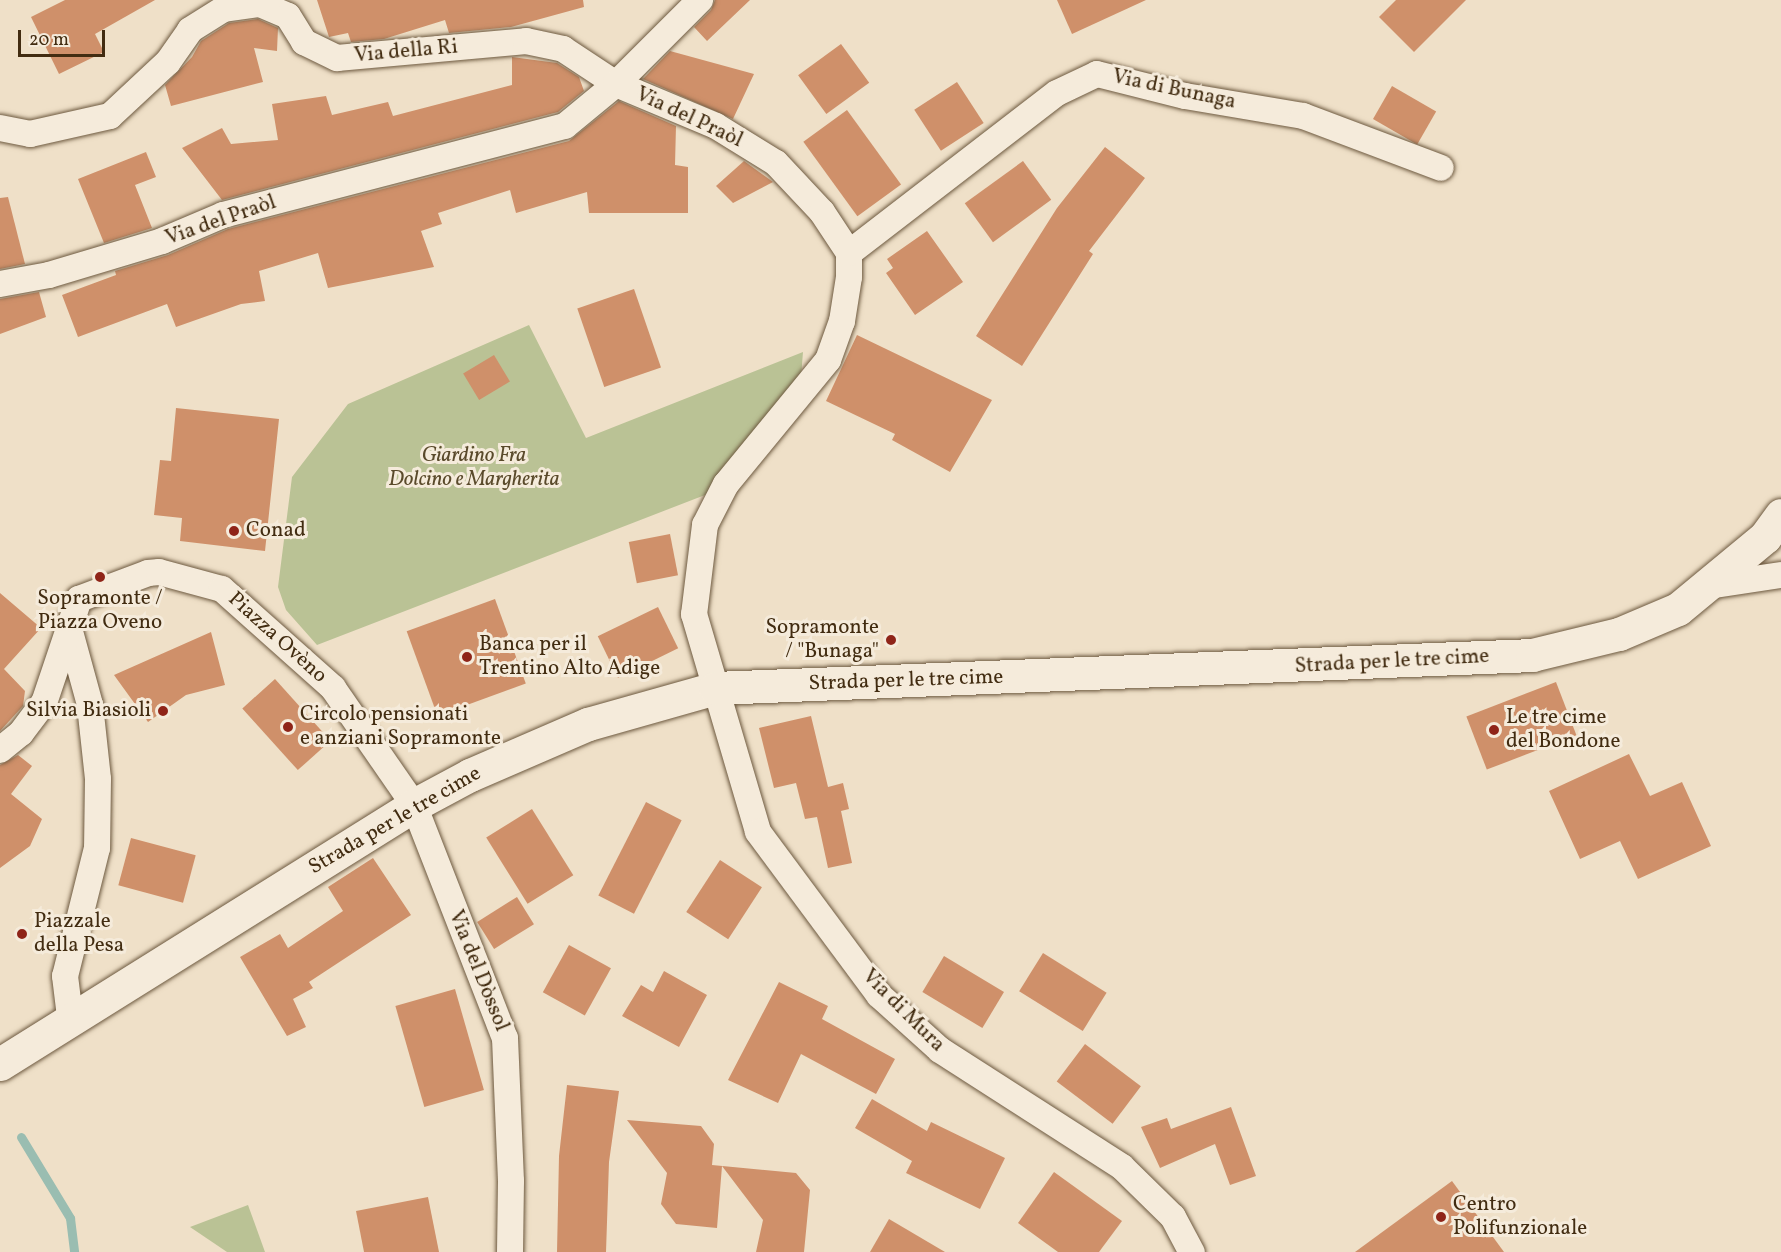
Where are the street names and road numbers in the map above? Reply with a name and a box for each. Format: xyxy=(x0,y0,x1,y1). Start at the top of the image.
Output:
street label: Via della Ri xyxy=(353,35,459,69)
street label: Via di Bunaga xyxy=(1110,65,1238,115)
street label: Via del Praòl xyxy=(631,82,747,154)
street label: Via del Praòl xyxy=(162,190,280,252)
street label: Piazza Ovèno xyxy=(222,587,332,689)
street label: Strada per le tre cime xyxy=(1294,644,1490,680)
street label: Strada per le tre cime xyxy=(808,665,1004,697)
street label: Strada per le tre cime xyxy=(304,761,486,881)
street label: Via del Dòssol xyxy=(442,907,514,1035)
street label: Via di Mura xyxy=(856,964,950,1058)

